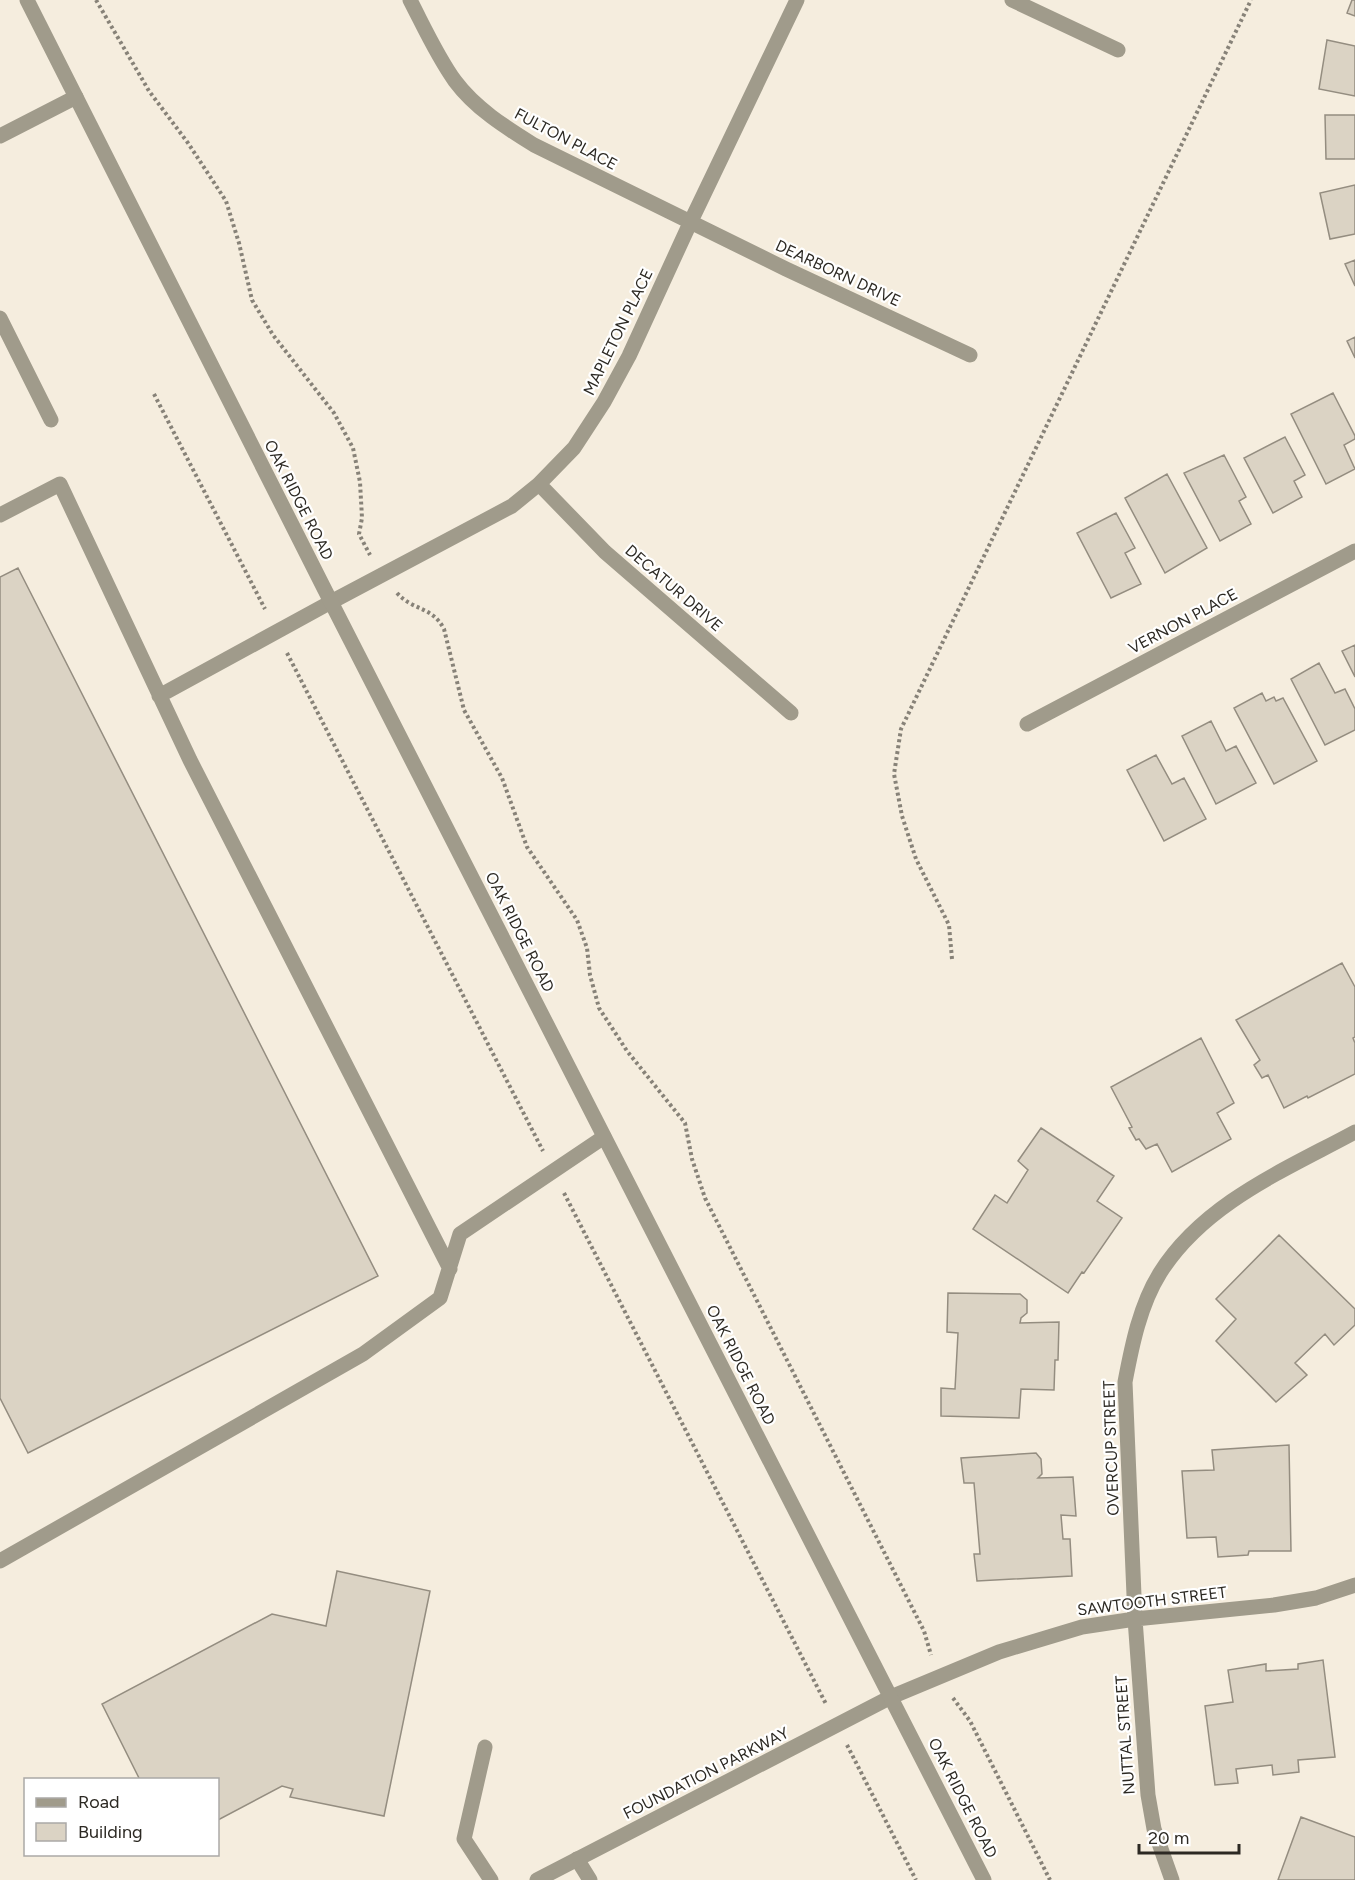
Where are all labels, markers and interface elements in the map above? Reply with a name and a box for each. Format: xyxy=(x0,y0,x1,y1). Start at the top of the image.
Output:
street label: FULTON PLACE xyxy=(511,104,621,174)
street label: DEARBORN DRIVE xyxy=(772,236,904,310)
street label: MAPLETON PLACE xyxy=(579,266,657,398)
street label: OAK RIDGE ROAD xyxy=(261,437,337,563)
street label: DECATUR DRIVE xyxy=(621,541,727,635)
street label: VERNON PLACE xyxy=(1125,584,1241,658)
street label: OAK RIDGE ROAD xyxy=(482,869,558,995)
street label: OAK RIDGE ROAD xyxy=(703,1302,779,1428)
street label: OVERCUP STREET xyxy=(1099,1380,1123,1516)
street label: SAWTOOTH STREET xyxy=(1076,1582,1228,1620)
street label: NUTTAL STREET xyxy=(1111,1674,1139,1795)
street label: FOUNDATION PARKWAY xyxy=(620,1723,792,1823)
street label: OAK RIDGE ROAD xyxy=(925,1735,1001,1861)
legend xyxy=(24,1778,219,1856)
text: Road xyxy=(78,1791,119,1813)
scale bar xyxy=(1139,1817,1240,1855)
text: Building xyxy=(78,1821,143,1843)
text: 20 m xyxy=(1148,1827,1189,1849)

